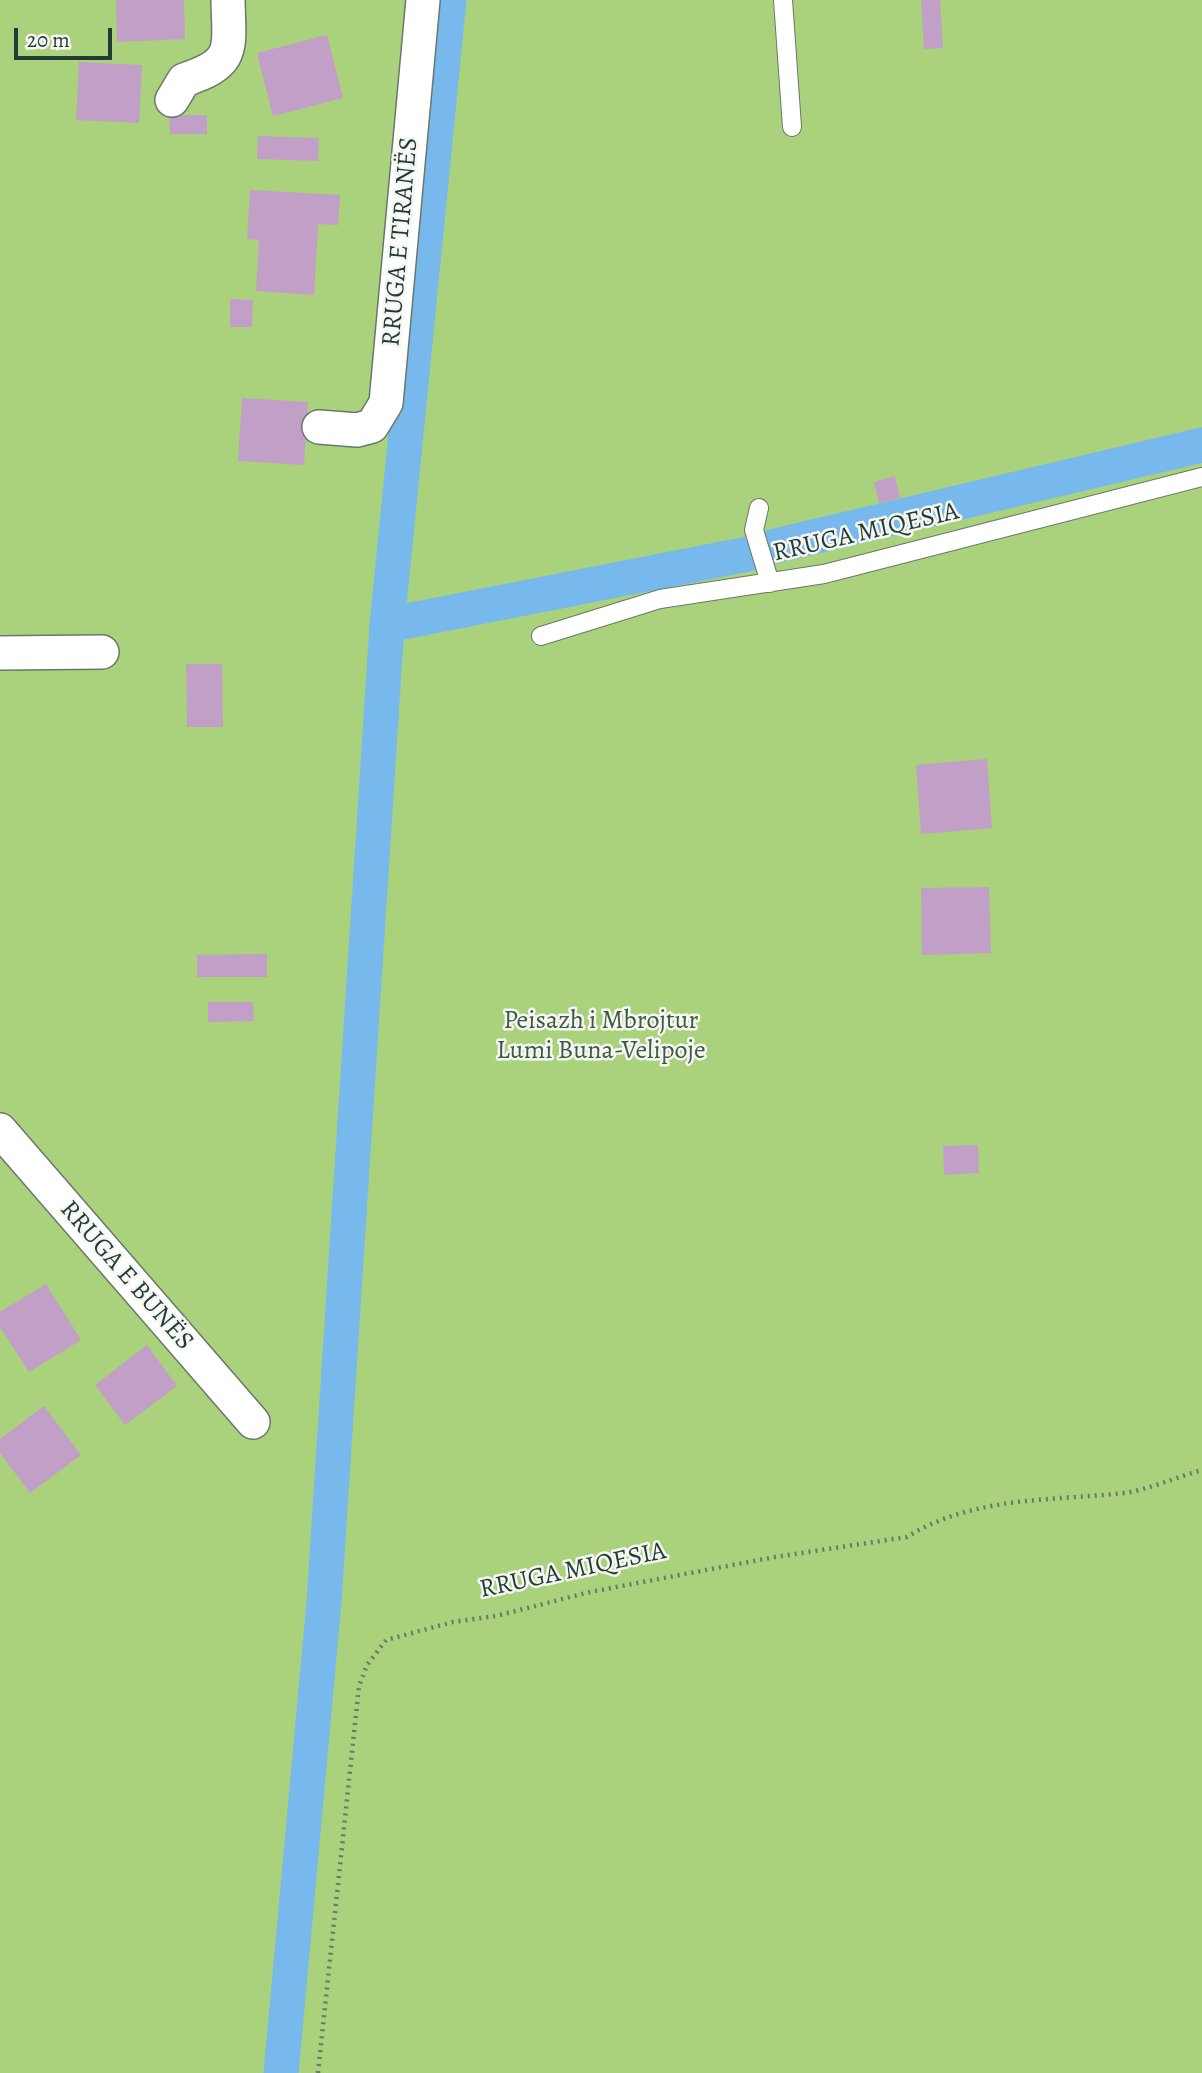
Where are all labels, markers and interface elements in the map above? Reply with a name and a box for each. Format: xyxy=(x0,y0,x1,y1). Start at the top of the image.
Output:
scale bar xyxy=(18,14,116,58)
text: 20 m xyxy=(27,26,70,54)
street label: RRUGA E TIRANËS xyxy=(376,136,426,348)
street label: RRUGA MIQESIA xyxy=(770,496,962,570)
park label: Peisazh i Mbrojtur Lumi Buna-Velipoje xyxy=(496,1006,706,1068)
street label: RRUGA E BUNËS xyxy=(52,1195,200,1357)
street label: RRUGA MIQESIA xyxy=(477,1536,669,1606)

